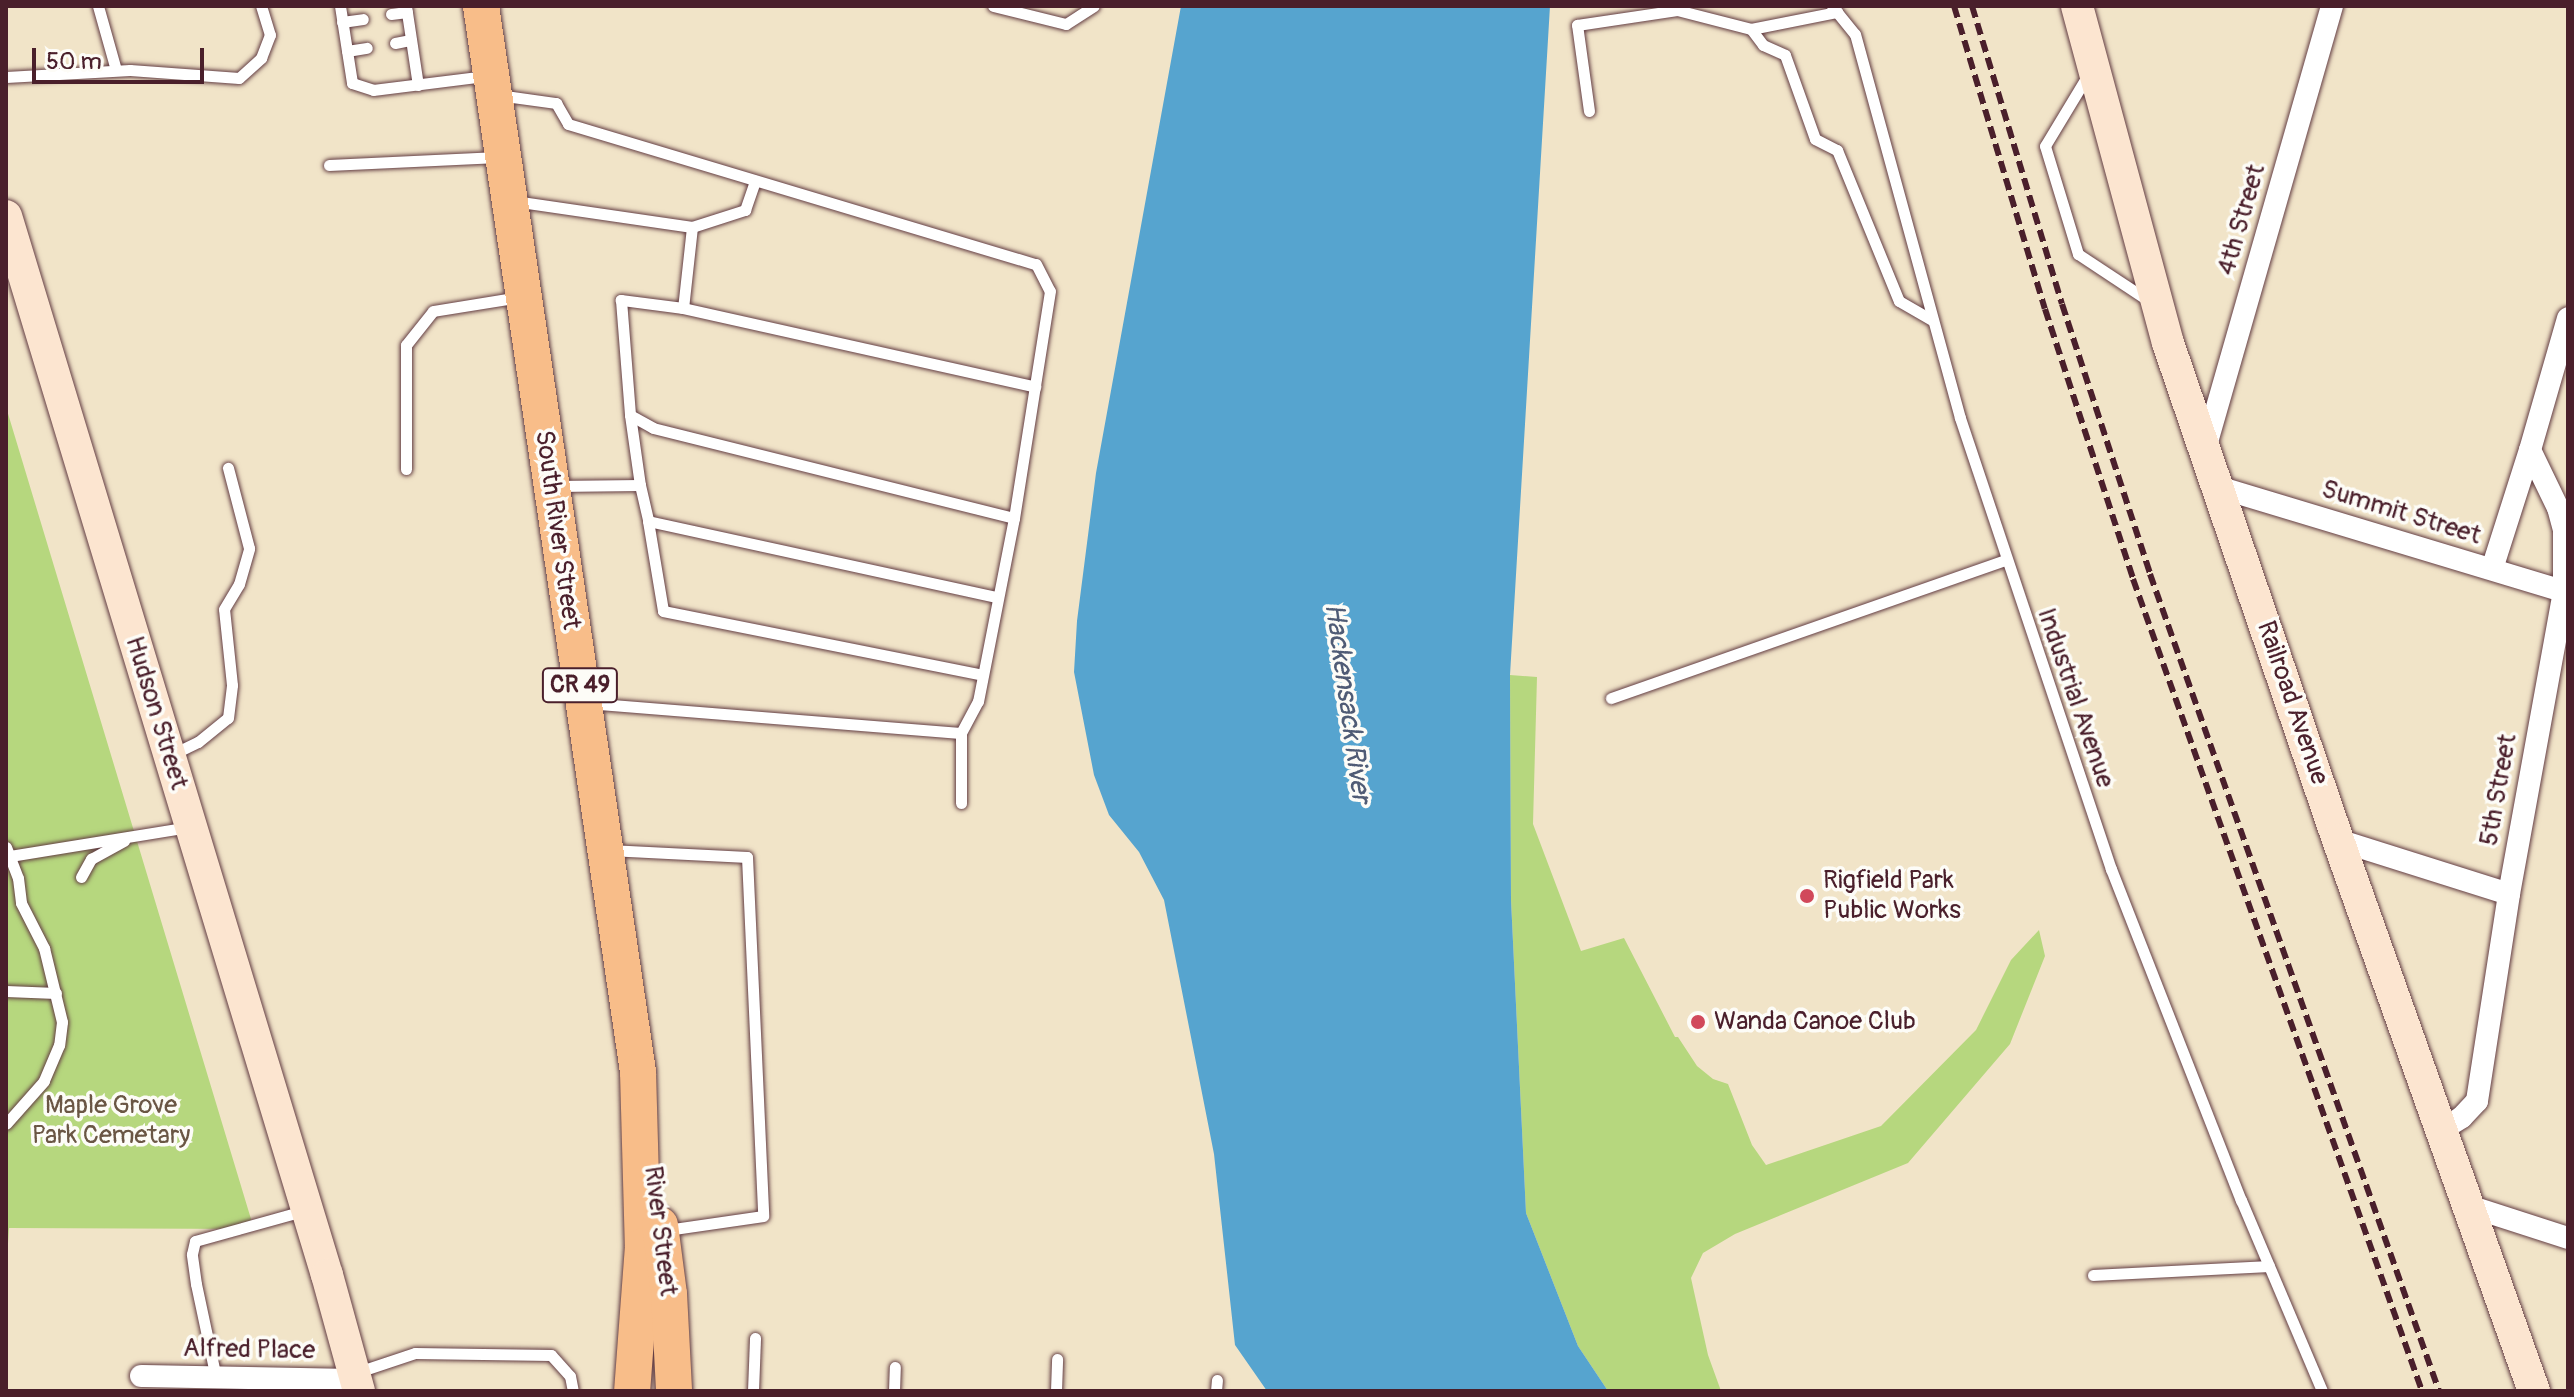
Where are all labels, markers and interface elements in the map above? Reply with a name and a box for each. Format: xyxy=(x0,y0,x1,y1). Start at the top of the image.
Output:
scale bar xyxy=(36,32,208,82)
text: 50 m xyxy=(46,47,102,76)
street label: 4th Street xyxy=(2211,161,2273,279)
street label: South River Street xyxy=(528,428,586,632)
street label: Summit Street xyxy=(2318,474,2484,552)
water label: Hackensack River xyxy=(1316,601,1378,805)
street label: Industrial Avenue xyxy=(2030,604,2120,792)
street label: Railroad Avenue xyxy=(2249,617,2335,789)
street label: Hudson Street xyxy=(118,633,194,793)
road number: CR 49 xyxy=(540,665,620,705)
street label: 5th Street xyxy=(2474,732,2524,848)
place label: Rigfield Park Public Works xyxy=(1823,865,1961,926)
marker: Rigfield Park Public Works xyxy=(1798,887,1816,905)
place label: Wanda Canoe Club xyxy=(1714,1006,1916,1038)
marker: Wanda Canoe Club xyxy=(1689,1013,1707,1031)
park label: Maple Grove Park Cemetary xyxy=(32,1090,190,1152)
street label: River Street xyxy=(637,1164,683,1298)
street label: Alfred Place xyxy=(183,1333,315,1367)

